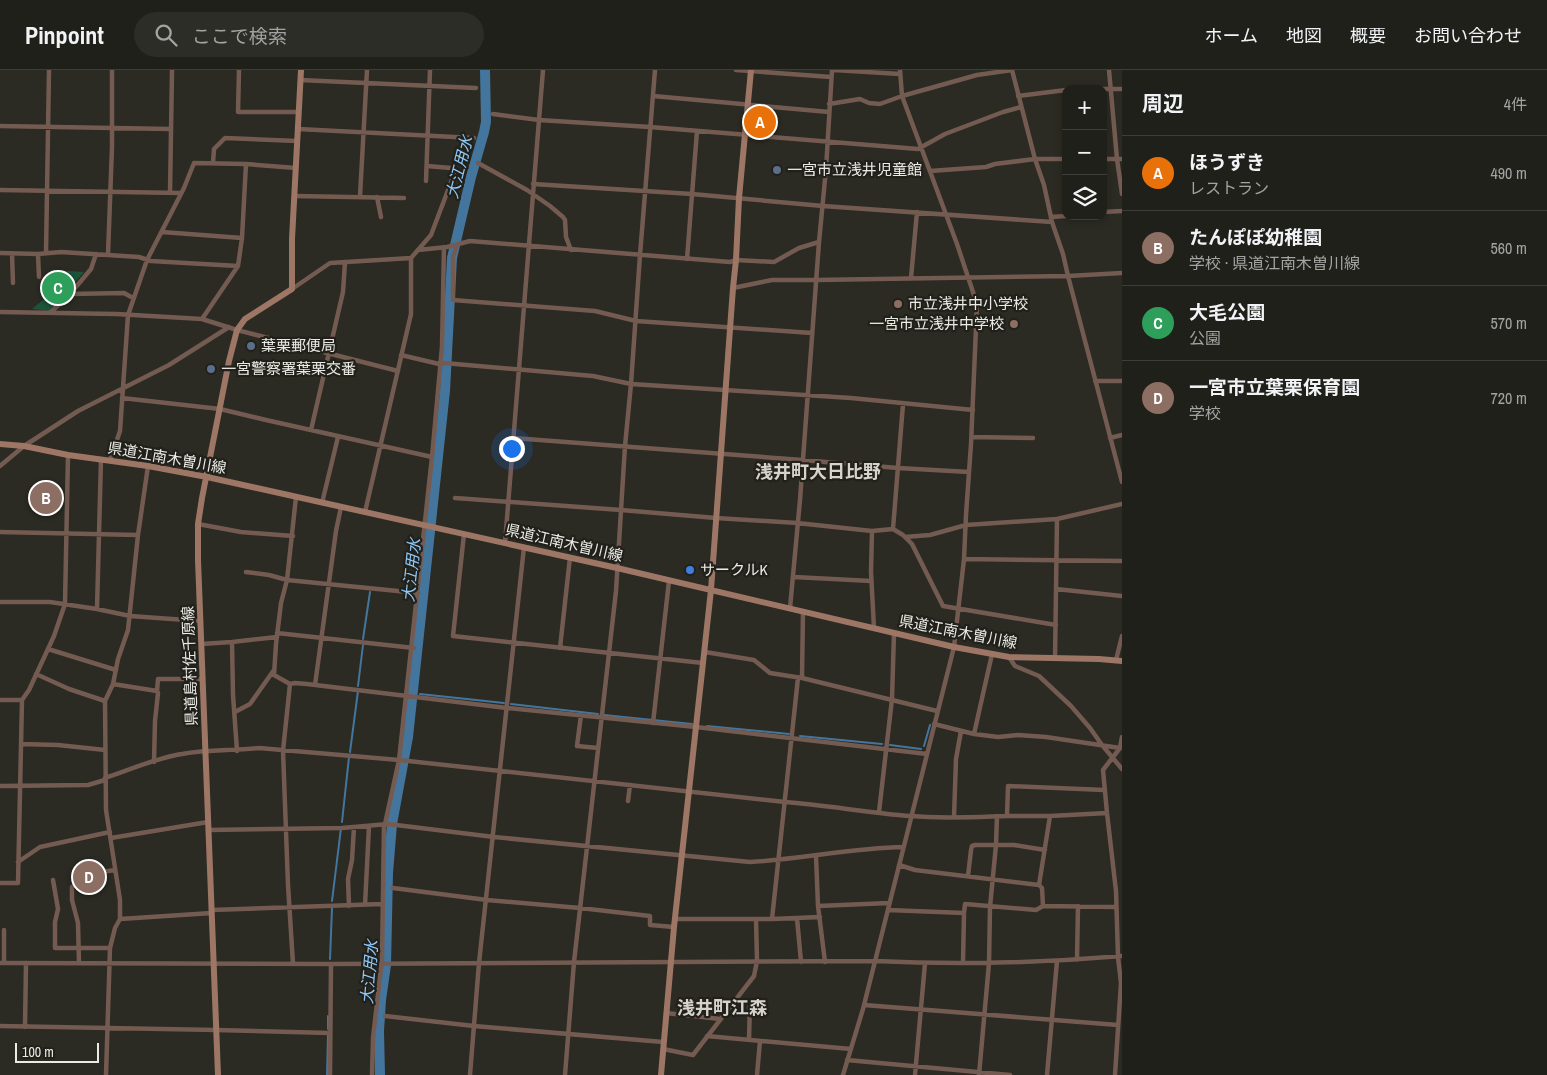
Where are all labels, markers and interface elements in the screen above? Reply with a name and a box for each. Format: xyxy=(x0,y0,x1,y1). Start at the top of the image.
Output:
search box xyxy=(134,12,484,57)
text: Pinpoint xyxy=(25,19,104,51)
icon: search xyxy=(152,21,180,49)
text: ここで検索 xyxy=(192,23,287,49)
text: ホーム xyxy=(1205,23,1258,48)
text: 地図 xyxy=(1286,23,1322,48)
text: 概要 xyxy=(1350,23,1386,48)
text: お問い合わせ xyxy=(1414,23,1522,48)
map controls xyxy=(1062,85,1107,220)
button: + xyxy=(1062,85,1107,130)
text: 周辺 xyxy=(1142,89,1184,118)
text: 4件 xyxy=(1504,93,1527,115)
pin: A xyxy=(744,103,776,141)
button: − xyxy=(1062,130,1107,175)
water label: 大江用水 xyxy=(441,131,478,201)
text: ほうずき xyxy=(1189,149,1265,175)
place label: 一宮市立浅井児童館 xyxy=(787,159,922,180)
text: A xyxy=(1153,162,1163,184)
text: 490 m xyxy=(1491,162,1527,184)
marker: 一宮市立浅井児童館 xyxy=(771,164,783,176)
button: layers xyxy=(1062,175,1107,220)
text: レストラン xyxy=(1189,177,1269,199)
text: たんぽぽ幼稚園 xyxy=(1189,224,1322,250)
text: B xyxy=(1153,237,1163,259)
text: 560 m xyxy=(1491,237,1527,259)
text: 学校 · 県道江南木曽川線 xyxy=(1189,252,1360,274)
pin: C xyxy=(42,269,74,307)
place label: 市立浅井中小学校 xyxy=(908,293,1028,314)
marker: 市立浅井中小学校 xyxy=(892,298,904,310)
text: 大毛公園 xyxy=(1189,299,1265,325)
text: C xyxy=(1153,312,1163,334)
text: 570 m xyxy=(1491,312,1527,334)
place label: 一宮市立浅井中学校 xyxy=(869,313,1004,334)
marker: 一宮市立浅井中学校 xyxy=(1008,318,1020,330)
text: 公園 xyxy=(1189,327,1221,349)
place label: 葉栗郵便局 xyxy=(261,335,336,356)
marker: 葉栗郵便局 xyxy=(245,340,257,352)
place label: 一宮警察署葉栗交番 xyxy=(221,358,356,379)
marker: 一宮警察署葉栗交番 xyxy=(205,363,217,375)
text: 一宮市立葉栗保育園 xyxy=(1189,374,1360,400)
text: D xyxy=(1153,387,1163,409)
text: 720 m xyxy=(1491,387,1527,409)
text: 学校 xyxy=(1189,402,1221,424)
your location xyxy=(499,436,525,462)
street label: 県道江南木曽川線 xyxy=(106,437,228,478)
district label: 浅井町大日比野 xyxy=(755,459,881,484)
pin: B xyxy=(30,479,62,517)
street label: 県道江南木曽川線 xyxy=(503,519,625,566)
water label: 大江用水 xyxy=(397,535,425,603)
place label: サークルK xyxy=(700,559,769,580)
marker: サークルK xyxy=(684,564,696,576)
street label: 県道島村佐千原線 xyxy=(177,606,202,726)
street label: 県道江南木曽川線 xyxy=(897,610,1019,653)
pin: D xyxy=(73,858,105,896)
water label: 大江用水 xyxy=(355,937,383,1005)
district label: 浅井町江森 xyxy=(677,995,767,1020)
scale bar xyxy=(15,1040,99,1063)
text: 100 m xyxy=(22,1043,54,1061)

